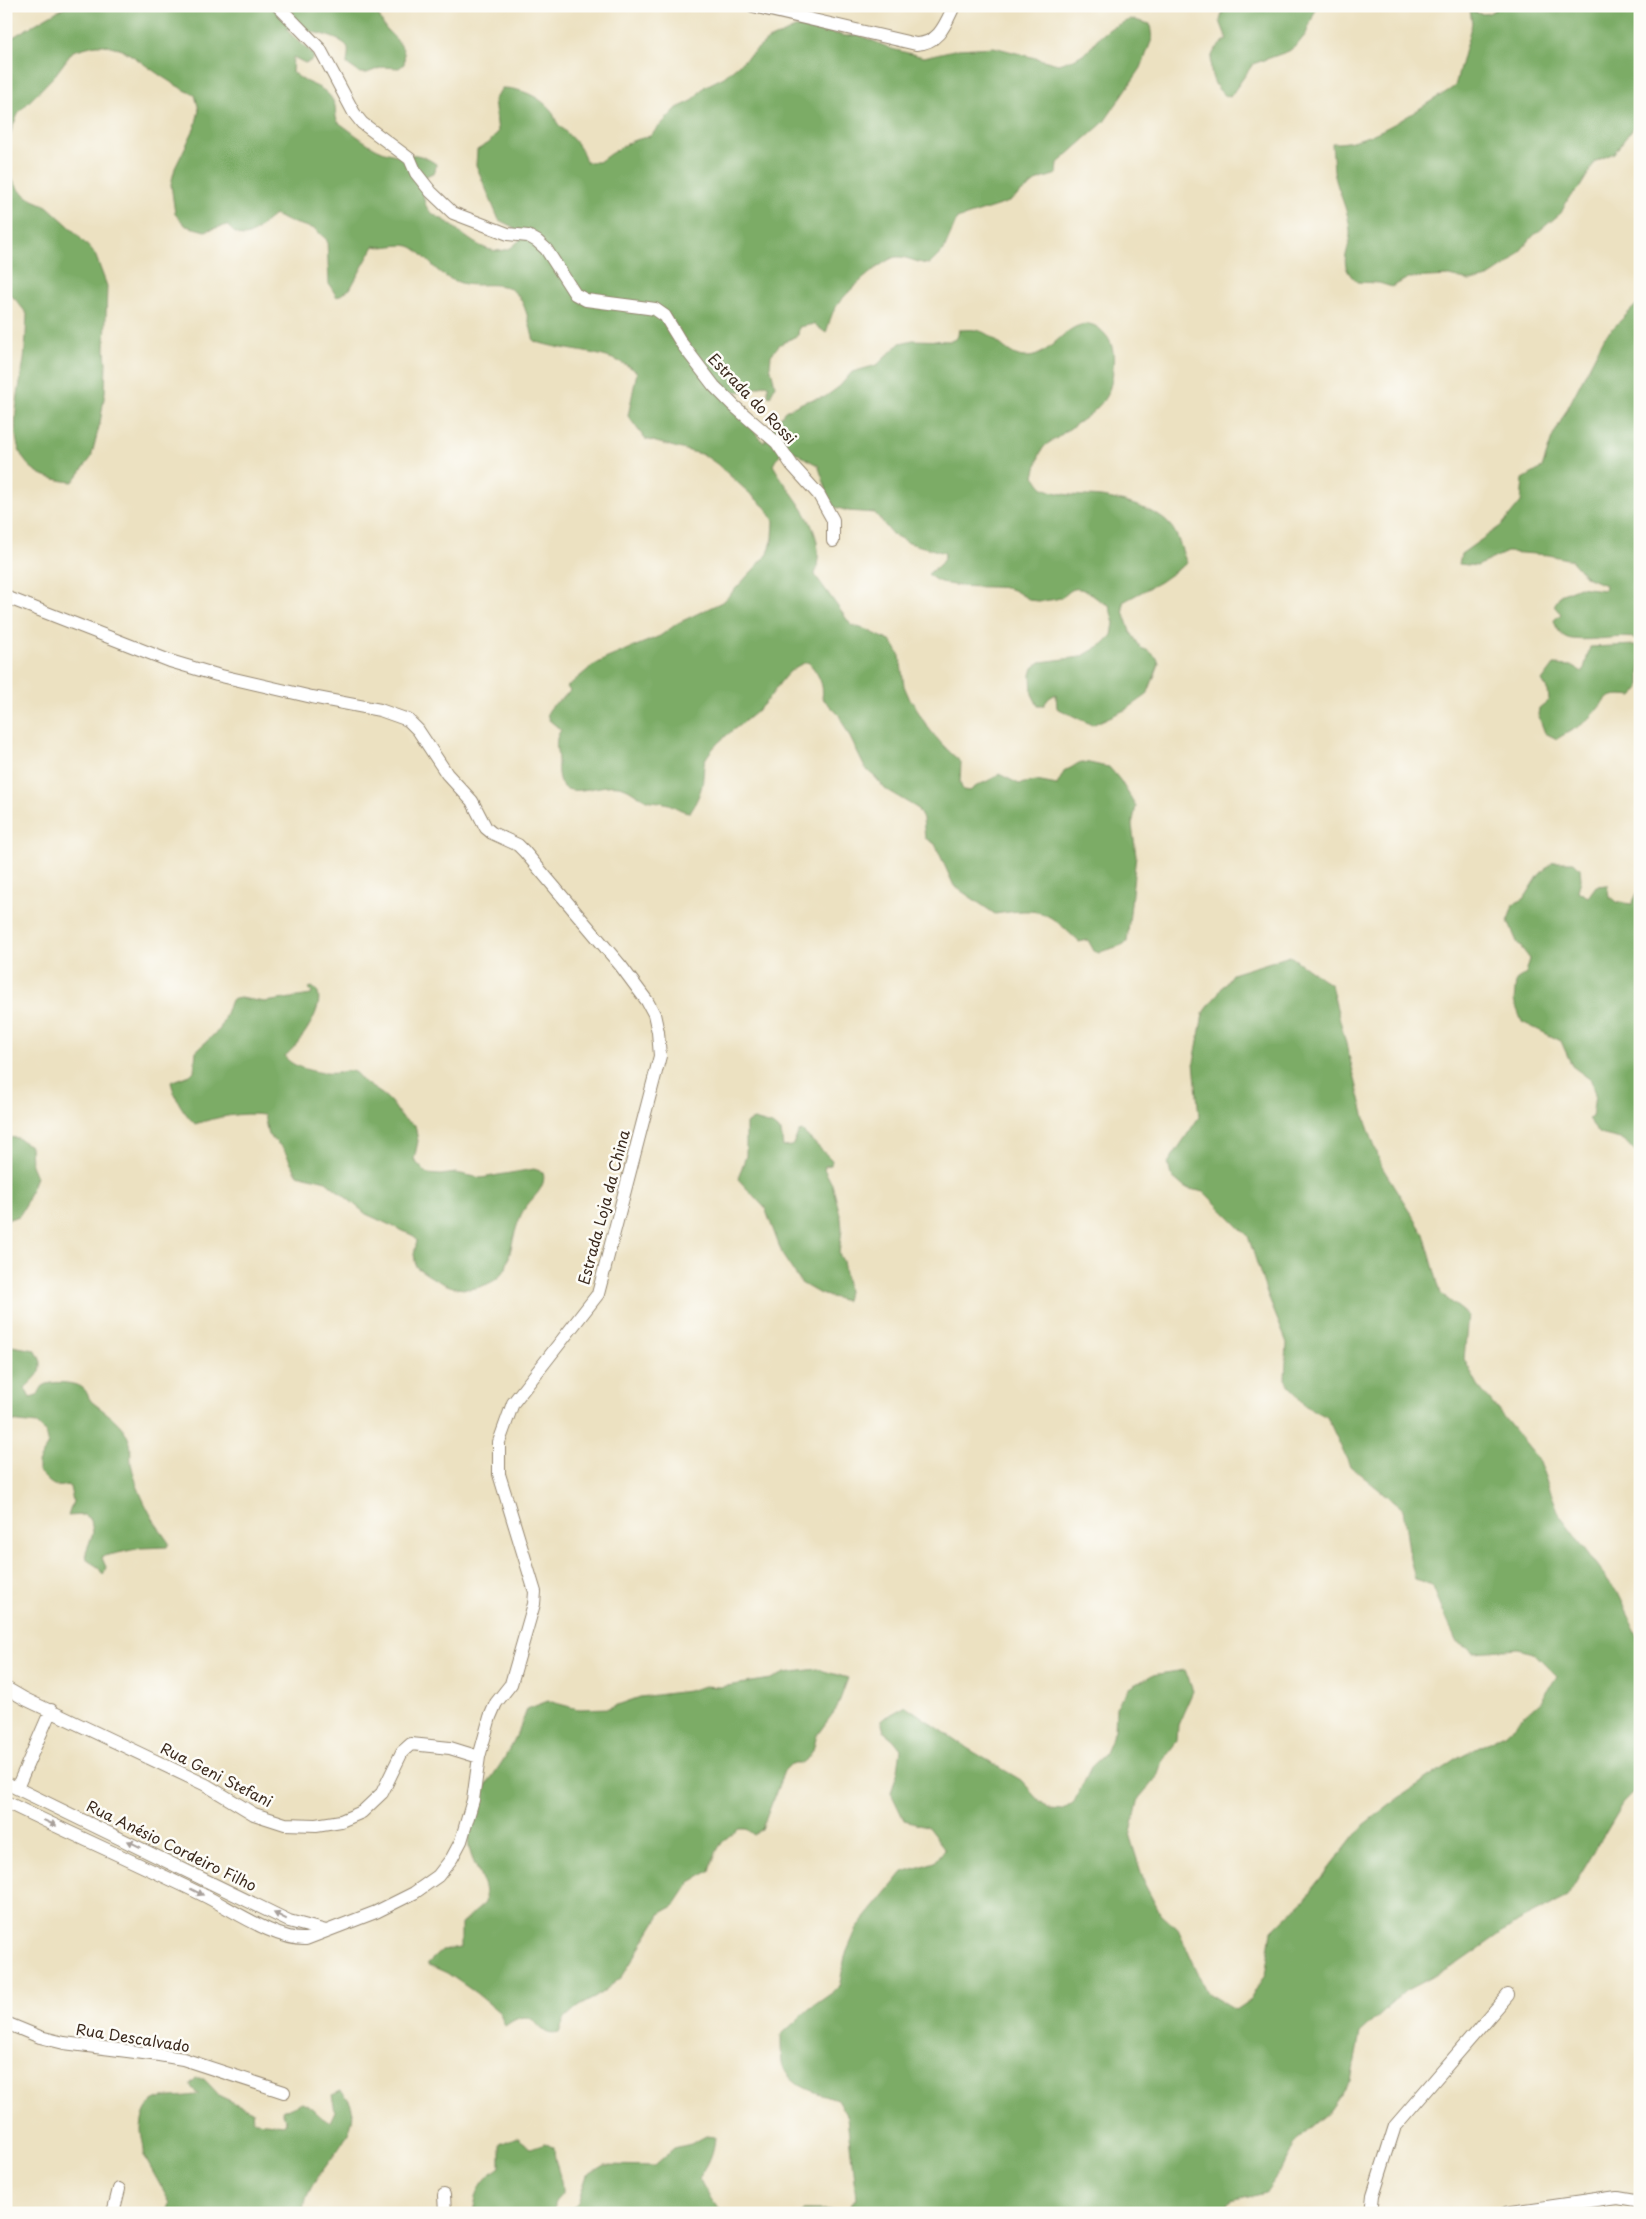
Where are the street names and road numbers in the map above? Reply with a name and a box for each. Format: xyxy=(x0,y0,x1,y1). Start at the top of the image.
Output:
street label: Estrada do Rossi xyxy=(704,347,802,449)
street label: Estrada Loja da China xyxy=(571,1126,635,1287)
street label: Rua Geni Stefani xyxy=(157,1736,277,1812)
street label: Rua Anésio Cordeiro Filho xyxy=(83,1794,261,1896)
street label: Rua Descalvado xyxy=(75,2017,191,2057)

